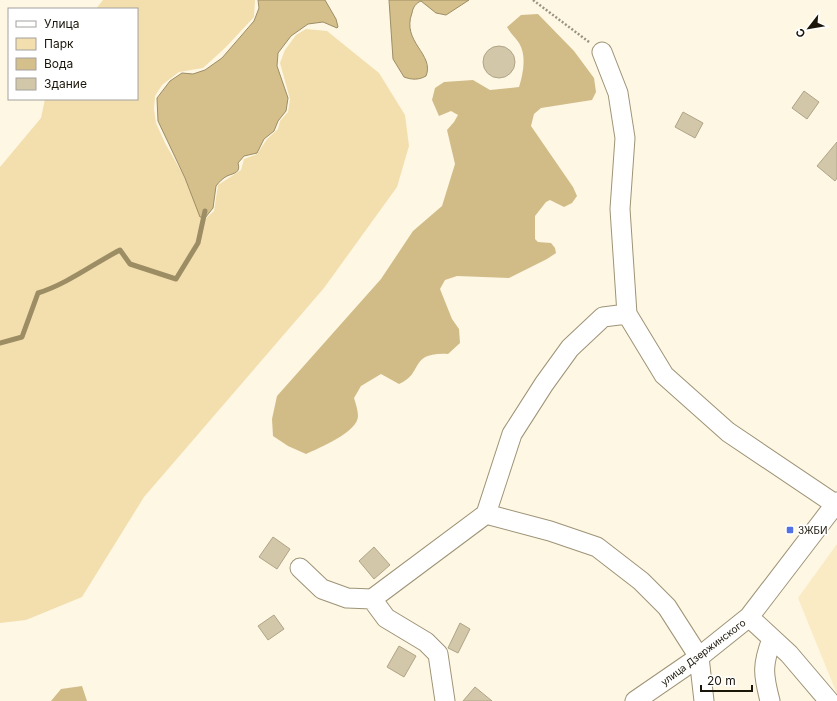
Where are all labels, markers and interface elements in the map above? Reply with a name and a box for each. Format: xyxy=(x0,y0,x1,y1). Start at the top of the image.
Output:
legend xyxy=(8,8,138,100)
north arrow xyxy=(789,8,829,48)
text: Улица xyxy=(44,16,79,31)
text: С xyxy=(792,26,809,40)
text: Парк xyxy=(44,36,74,51)
text: Вода xyxy=(44,56,73,71)
text: Здание xyxy=(44,76,87,91)
place label: ЗЖБИ xyxy=(798,524,828,536)
marker: ЗЖБИ xyxy=(785,525,795,535)
street label: улица Дзержинского xyxy=(658,616,748,688)
scale bar xyxy=(701,667,752,693)
text: 20 m xyxy=(707,673,736,688)

